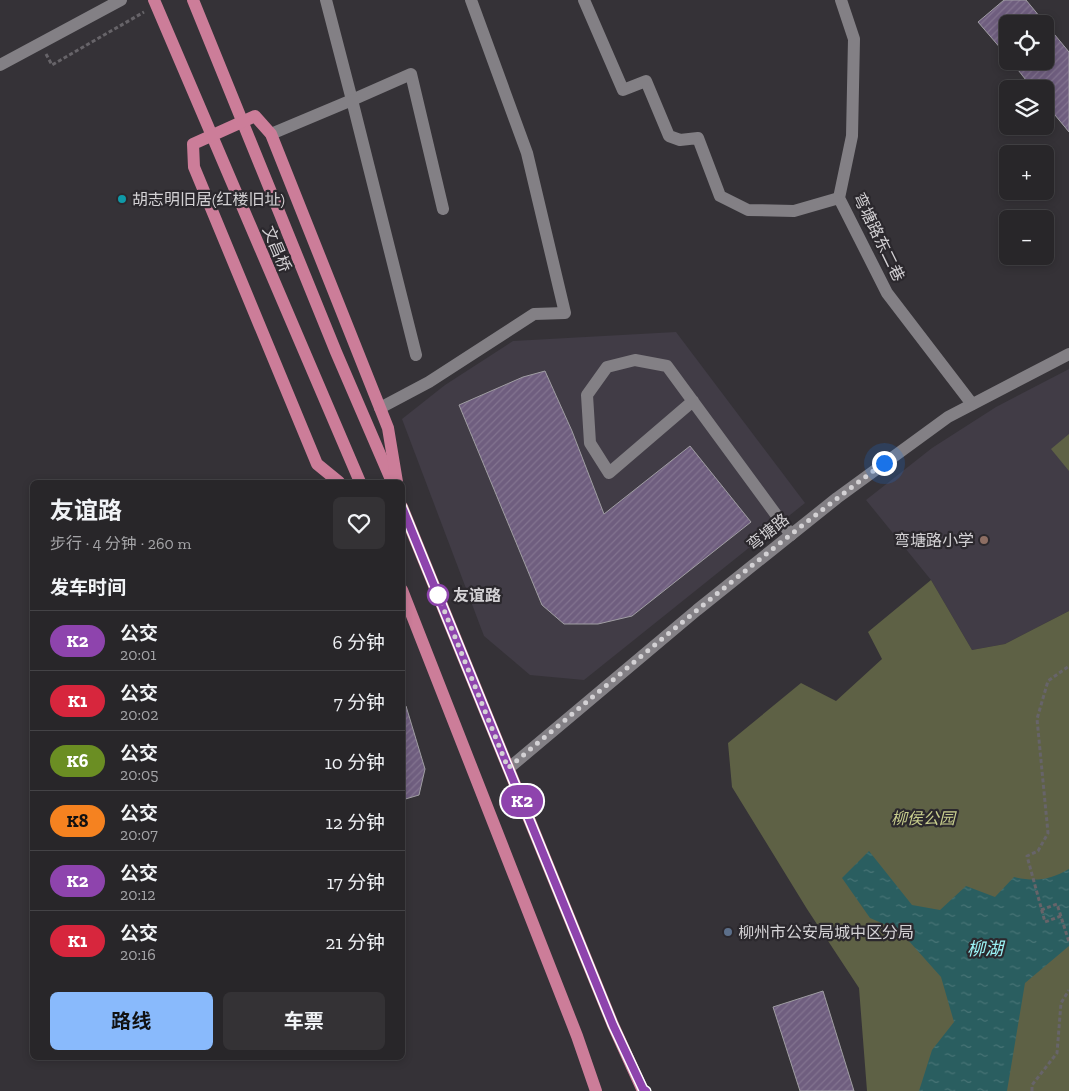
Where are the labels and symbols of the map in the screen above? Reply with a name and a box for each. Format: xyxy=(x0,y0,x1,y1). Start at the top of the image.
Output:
place label: 胡志明旧居(红楼旧址) xyxy=(132,190,285,209)
street label: 弯塘路东二巷 xyxy=(849,190,909,284)
marker: 胡志明旧居(红楼旧址) xyxy=(116,193,128,205)
street label: 文昌桥 xyxy=(259,223,295,275)
your location xyxy=(872,451,897,476)
street label: 弯塘路 xyxy=(743,510,793,554)
place label: 弯塘路小学 xyxy=(894,531,974,550)
marker: 弯塘路小学 xyxy=(978,534,990,546)
marker: 友谊路 xyxy=(427,584,449,606)
place label: 友谊路 xyxy=(453,586,501,605)
line badge: K2 xyxy=(500,785,544,817)
park label: 柳侯公园 xyxy=(891,809,957,828)
place label: 柳州市公安局城中区分局 xyxy=(738,923,914,942)
marker: 柳州市公安局城中区分局 xyxy=(722,926,734,938)
water label: 柳湖 xyxy=(967,938,1006,960)

